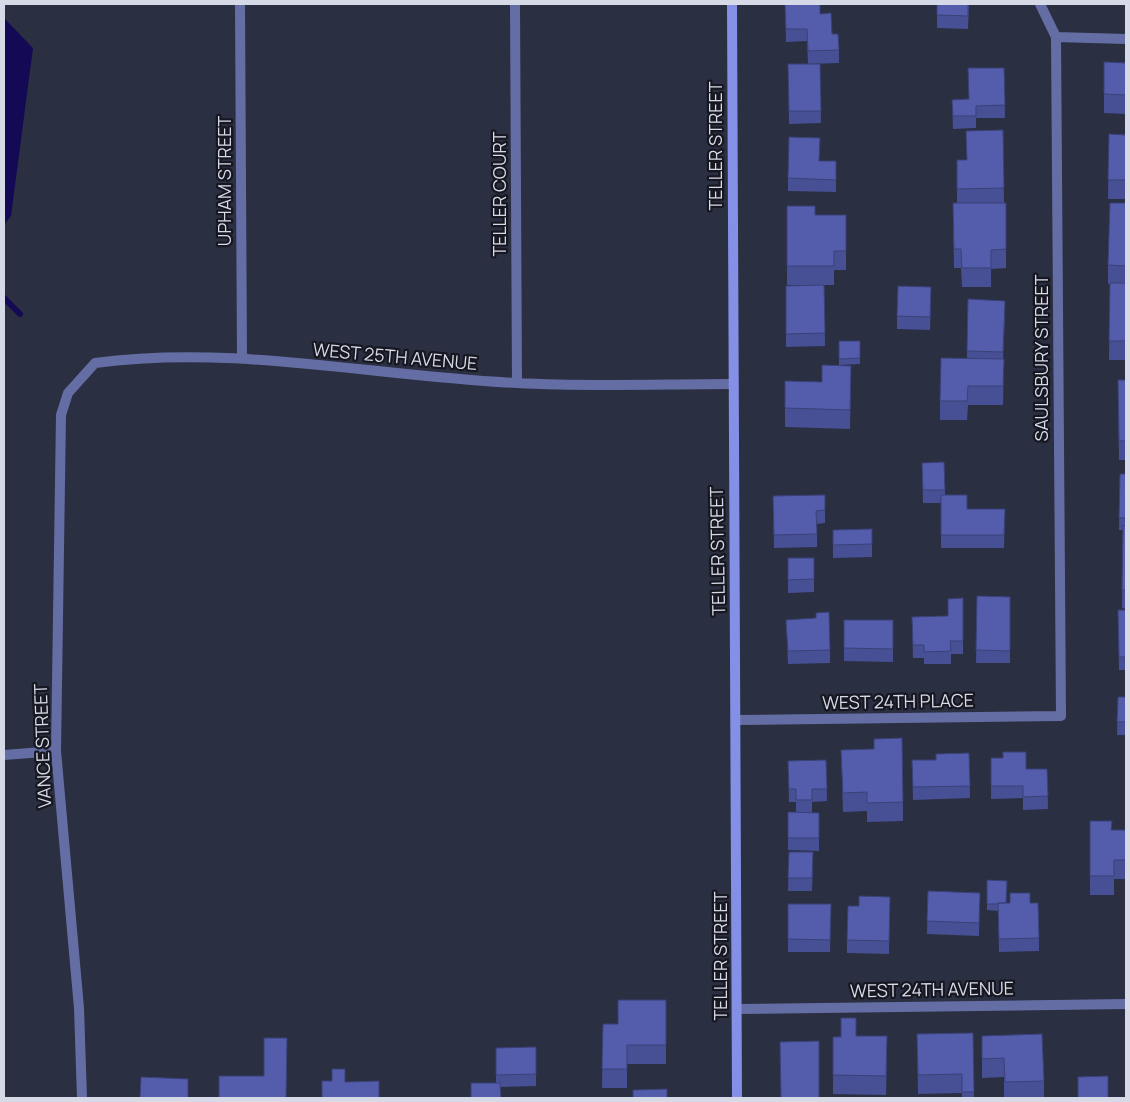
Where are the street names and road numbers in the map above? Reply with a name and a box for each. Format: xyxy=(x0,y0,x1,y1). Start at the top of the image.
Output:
street label: TELLER STREET xyxy=(703,81,727,211)
street label: UPHAM STREET xyxy=(212,116,236,246)
street label: TELLER COURT xyxy=(487,131,511,257)
street label: SAULSBURY STREET xyxy=(1029,274,1053,442)
street label: WEST 25TH AVENUE xyxy=(312,337,478,375)
street label: TELLER STREET xyxy=(704,486,730,616)
street label: VANCE STREET xyxy=(28,683,56,809)
street label: WEST 24TH PLACE xyxy=(822,688,974,714)
street label: TELLER STREET xyxy=(708,891,732,1021)
street label: WEST 24TH AVENUE xyxy=(850,976,1014,1002)

